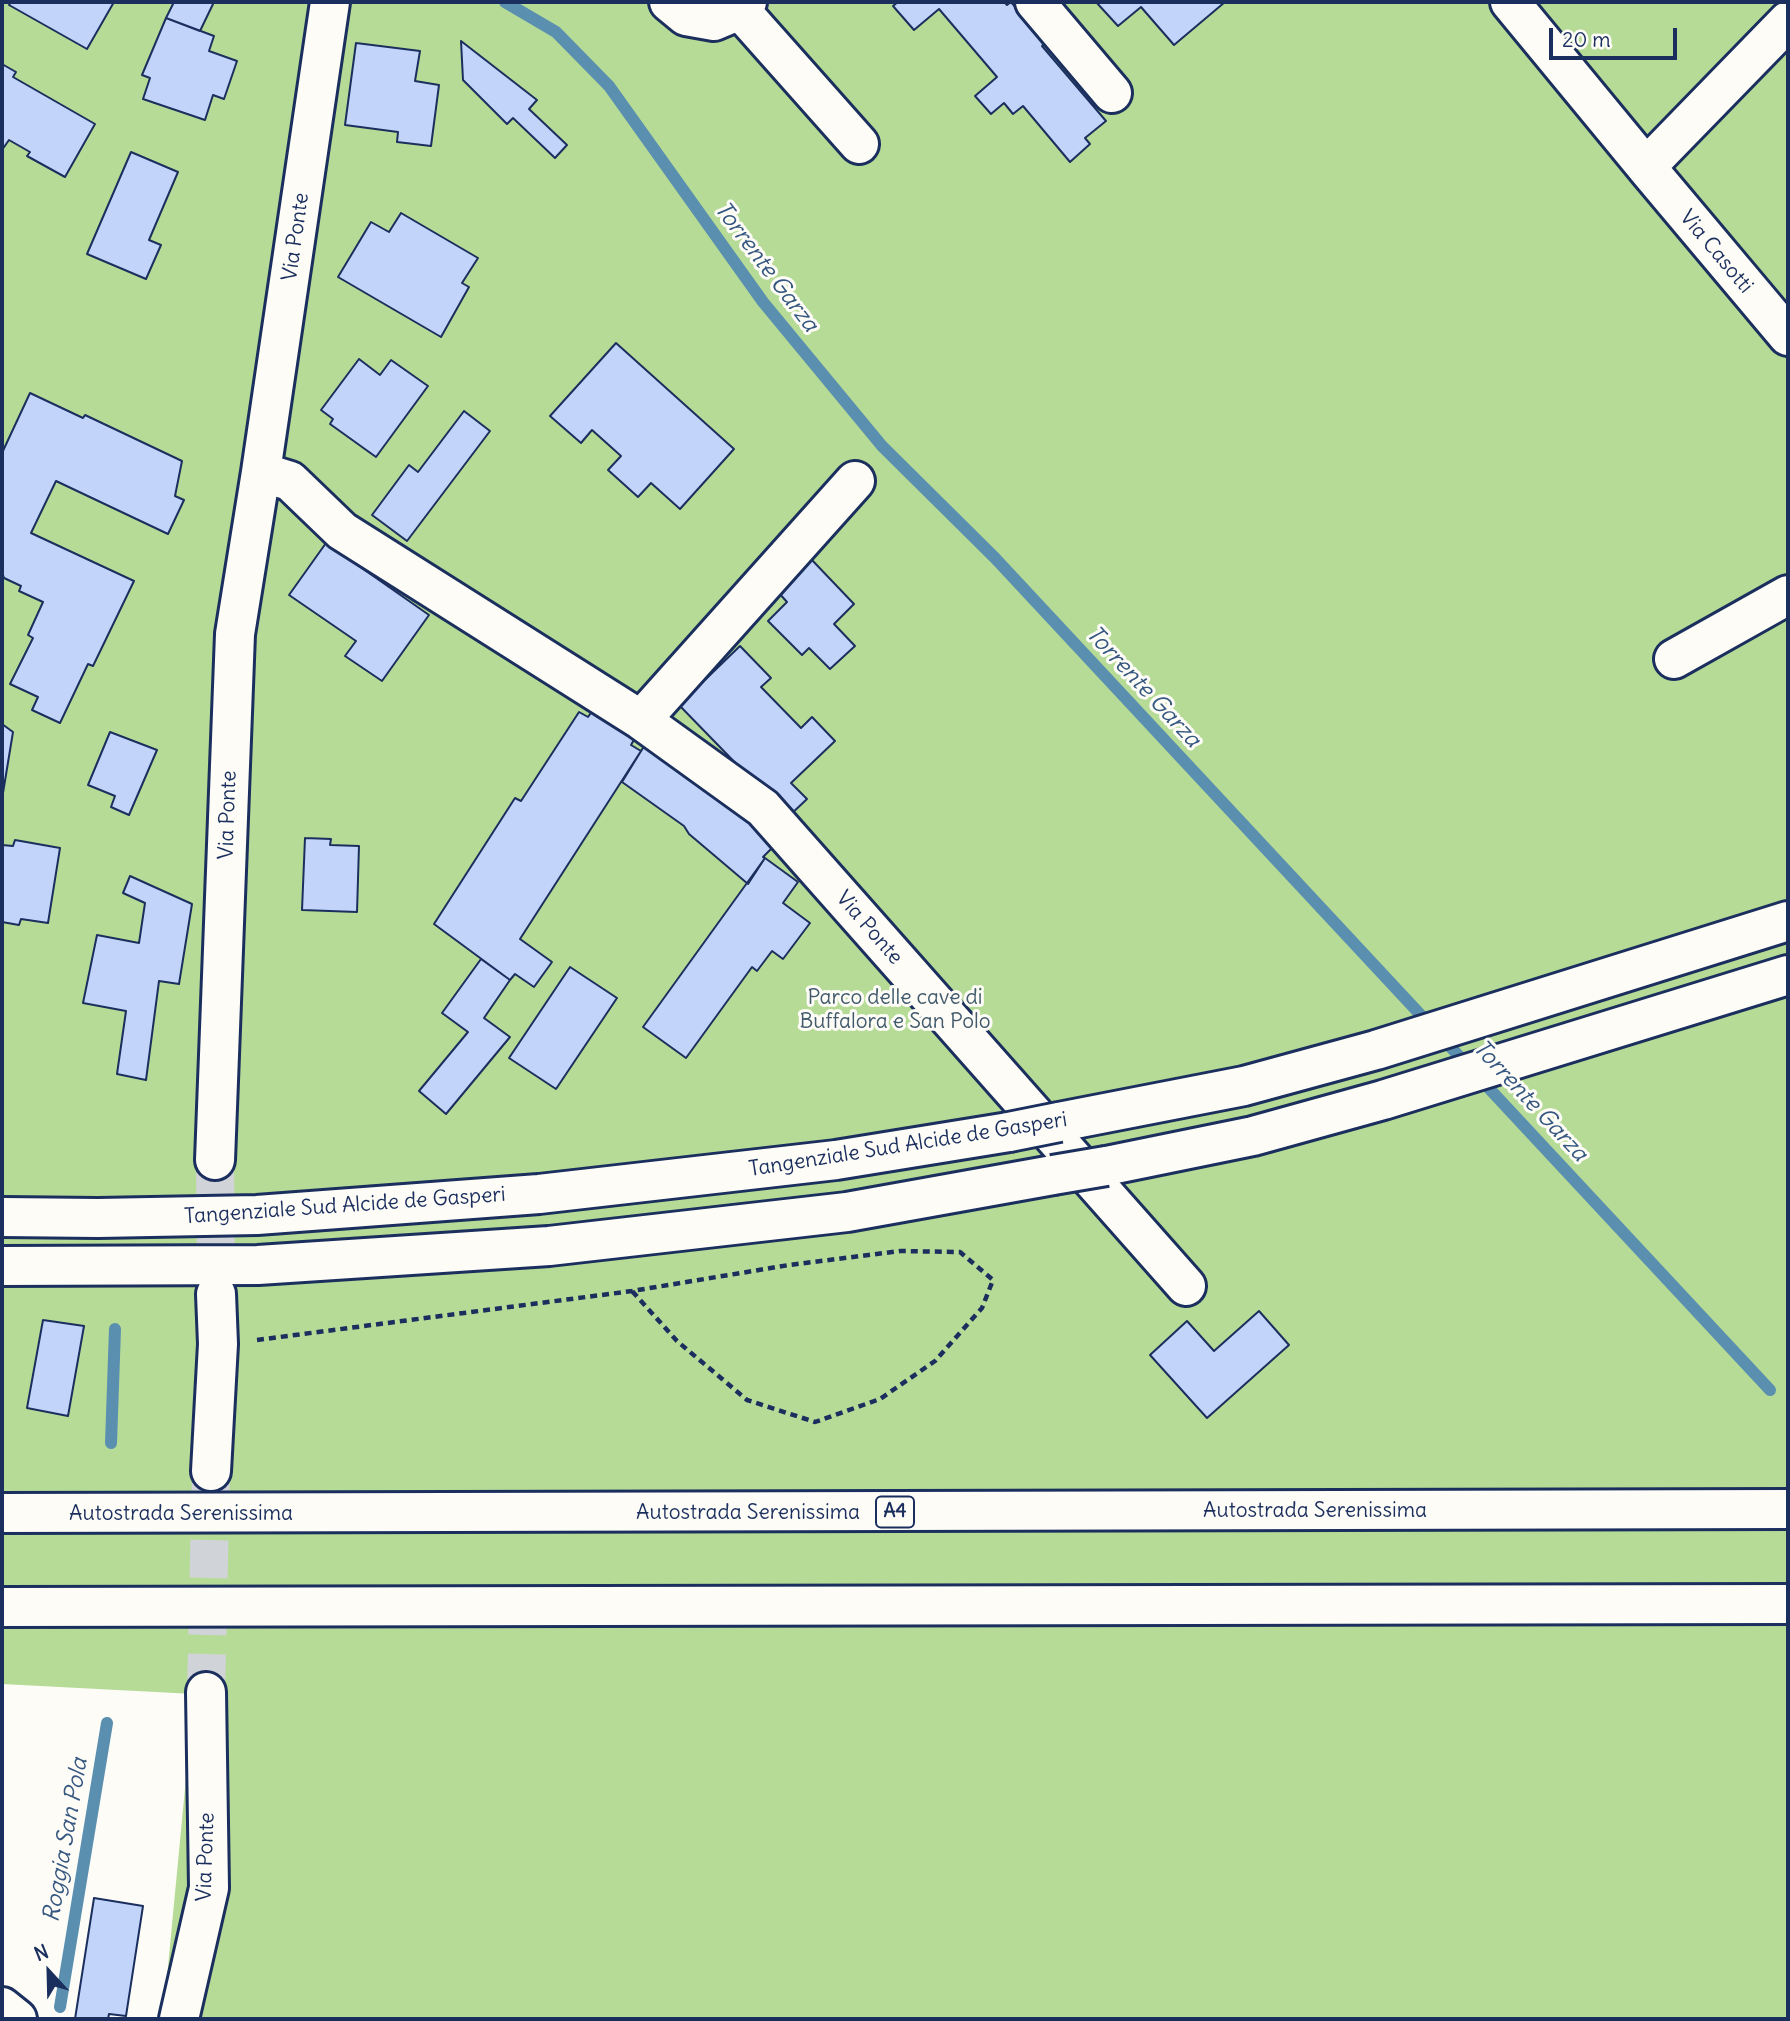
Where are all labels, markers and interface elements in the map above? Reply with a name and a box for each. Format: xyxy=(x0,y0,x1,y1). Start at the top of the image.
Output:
scale bar xyxy=(1552,14,1680,58)
text: 20 m xyxy=(1562,26,1611,53)
street label: Via Ponte xyxy=(277,191,315,283)
water label: Torrente Garza xyxy=(708,197,824,337)
street label: Via Casotti xyxy=(1674,205,1758,299)
water label: Torrente Garza xyxy=(1080,621,1206,753)
street label: Via Ponte xyxy=(214,770,242,860)
street label: Via Ponte xyxy=(830,886,908,970)
park label: Parco delle cave di Buffalora e San Polo xyxy=(800,985,990,1035)
water label: Torrente Garza xyxy=(1467,1035,1593,1167)
street label: Tangenziale Sud Alcide de Gasperi xyxy=(747,1107,1069,1183)
street label: Tangenziale Sud Alcide de Gasperi xyxy=(184,1182,506,1230)
road number: A4 xyxy=(876,1496,914,1528)
street label: Autostrada Serenissima xyxy=(1203,1498,1427,1524)
street label: Autostrada Serenissima xyxy=(636,1500,860,1526)
street label: Autostrada Serenissima xyxy=(69,1501,293,1527)
water label: Roggia San Pola xyxy=(38,1756,94,1924)
street label: Via Ponte xyxy=(192,1812,220,1902)
north arrow xyxy=(14,1937,84,2007)
text: N xyxy=(31,1939,52,1966)

